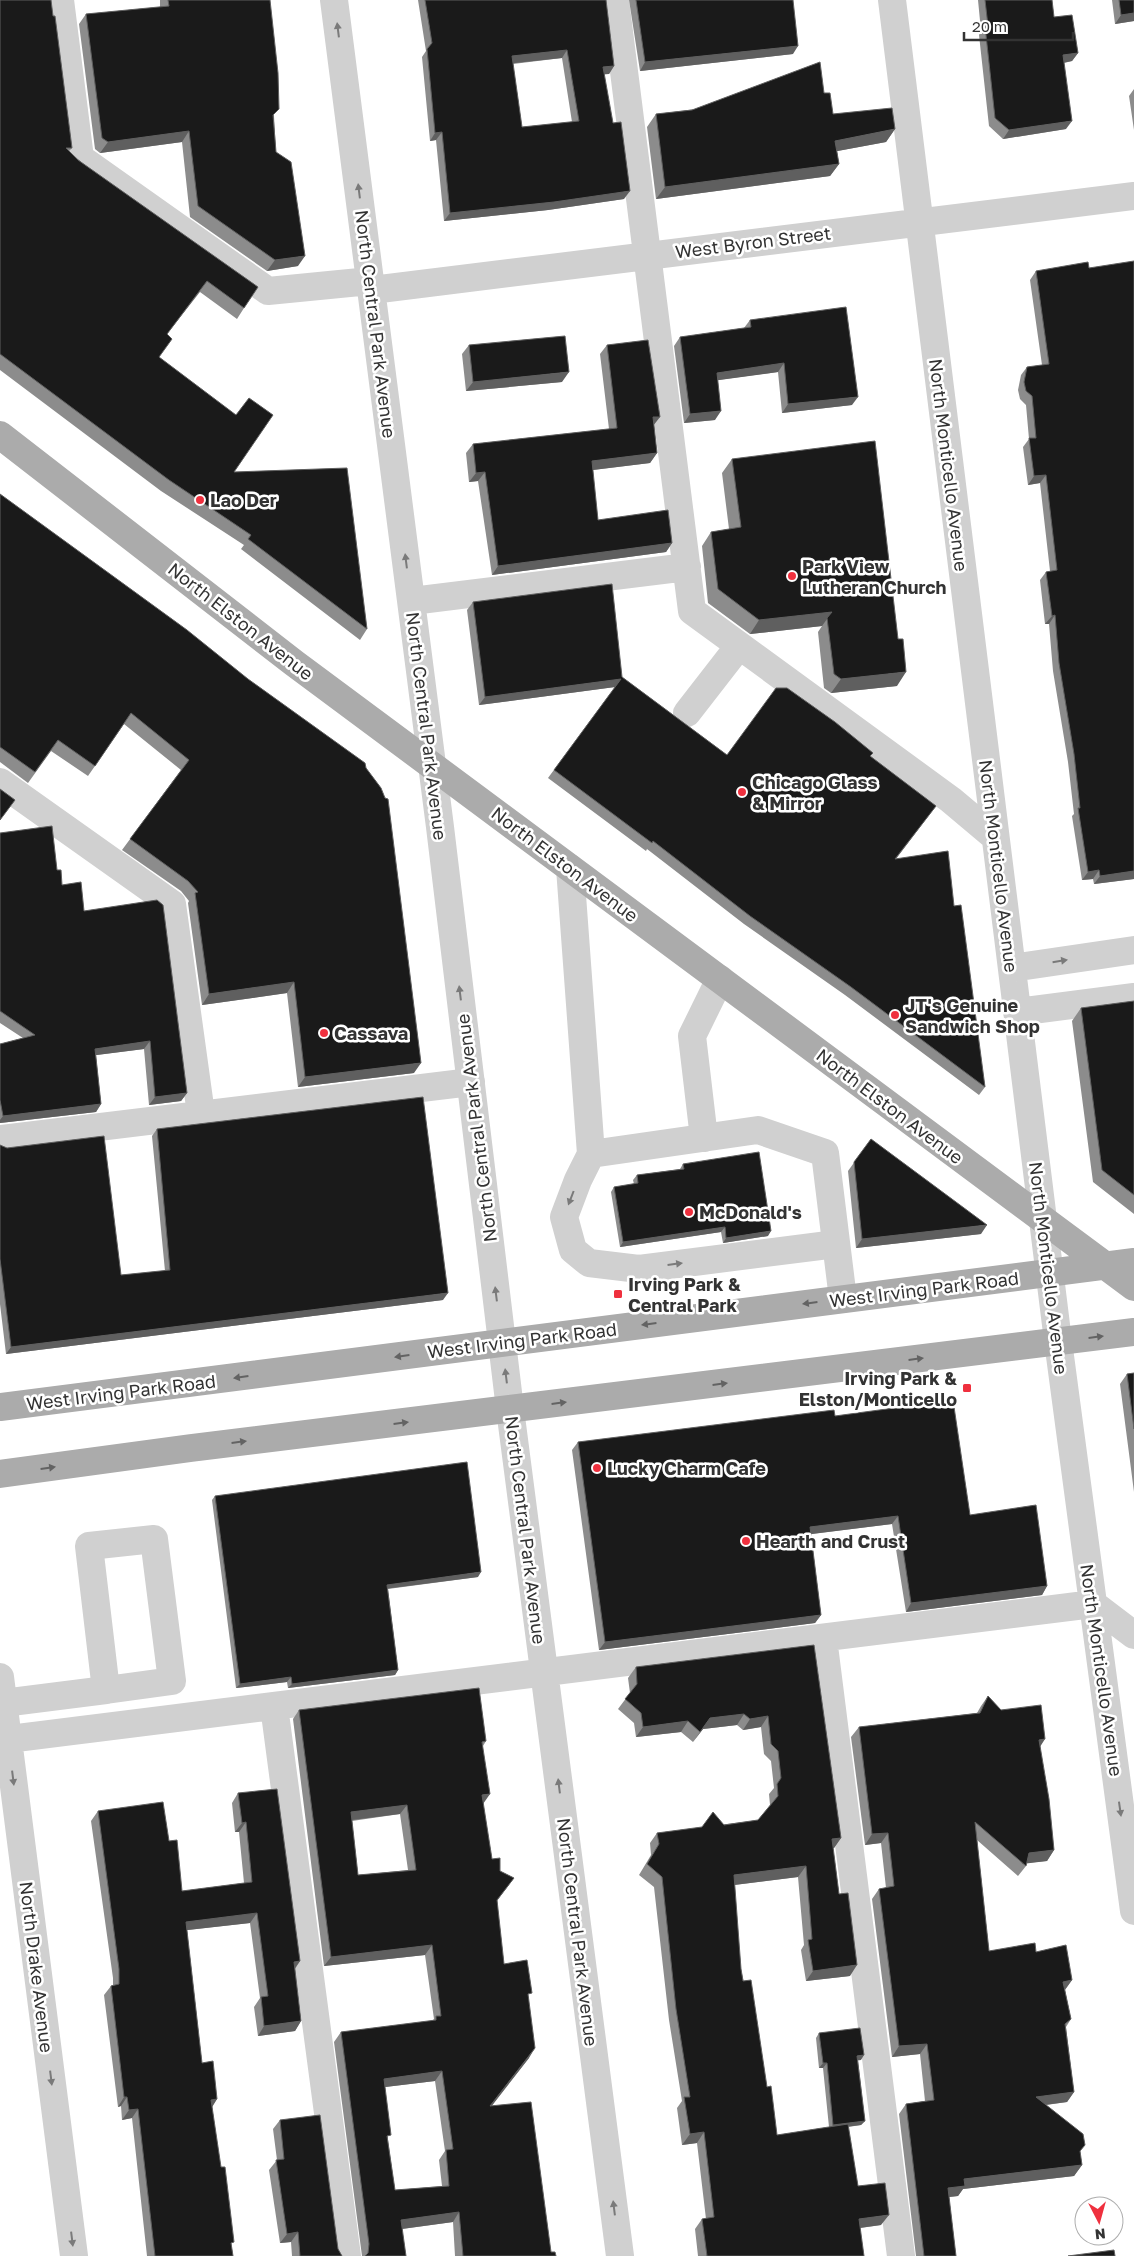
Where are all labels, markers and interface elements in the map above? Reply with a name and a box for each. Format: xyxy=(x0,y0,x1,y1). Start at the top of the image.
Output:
scale bar xyxy=(964,10,1073,42)
text: 20 m xyxy=(972,17,1007,35)
one-way arrow xyxy=(334,22,342,38)
one-way arrow xyxy=(355,183,363,199)
street label: North Central Park Avenue xyxy=(351,209,401,439)
street label: West Byron Street xyxy=(674,222,832,262)
street label: North Monticello Avenue xyxy=(925,357,973,573)
place label: Lao Der xyxy=(210,489,277,511)
marker: Lao Der xyxy=(194,494,206,506)
one-way arrow xyxy=(402,552,410,568)
place label: Park View Lutheran Church xyxy=(802,555,947,598)
street label: North Elston Avenue xyxy=(164,558,318,684)
marker: Park View Lutheran Church xyxy=(786,570,798,582)
street label: North Central Park Avenue xyxy=(402,611,452,841)
street label: North Monticello Avenue xyxy=(975,758,1023,974)
place label: Chicago Glass & Mirror xyxy=(752,771,878,814)
marker: Chicago Glass & Mirror xyxy=(736,786,748,798)
street label: North Elston Avenue xyxy=(487,802,643,926)
one-way arrow xyxy=(1052,956,1068,964)
one-way arrow xyxy=(456,985,464,1001)
place label: JT's Genuine Sandwich Shop xyxy=(905,994,1040,1037)
marker: JT's Genuine Sandwich Shop xyxy=(889,1009,901,1021)
street label: North Central Park Avenue xyxy=(451,1013,501,1243)
place label: Cassava xyxy=(334,1022,408,1044)
marker: Cassava xyxy=(318,1027,330,1039)
street label: North Elston Avenue xyxy=(812,1044,968,1168)
street label: North Monticello Avenue xyxy=(1025,1160,1073,1376)
one-way arrow xyxy=(567,1191,575,1206)
place label: McDonald's xyxy=(699,1201,802,1223)
marker: McDonald's xyxy=(683,1206,695,1218)
one-way arrow xyxy=(668,1260,684,1268)
street label: West Irving Park Road xyxy=(828,1266,1020,1312)
place label: Irving Park & Central Park xyxy=(628,1273,741,1316)
one-way arrow xyxy=(492,1285,500,1301)
marker: Irving Park & Central Park xyxy=(612,1288,624,1300)
one-way arrow xyxy=(802,1299,818,1307)
street label: West Irving Park Road xyxy=(426,1317,618,1363)
one-way arrow xyxy=(641,1320,657,1328)
one-way arrow xyxy=(1088,1332,1104,1340)
one-way arrow xyxy=(394,1352,410,1360)
one-way arrow xyxy=(908,1355,924,1363)
one-way arrow xyxy=(502,1367,510,1383)
place label: Irving Park & Elston/Monticello xyxy=(799,1367,957,1410)
street label: West Irving Park Road xyxy=(25,1369,217,1415)
one-way arrow xyxy=(232,1373,248,1381)
one-way arrow xyxy=(712,1379,728,1387)
marker: Irving Park & Elston/Monticello xyxy=(961,1382,973,1394)
one-way arrow xyxy=(551,1399,567,1407)
street label: North Central Park Avenue xyxy=(501,1415,551,1645)
one-way arrow xyxy=(393,1419,409,1427)
one-way arrow xyxy=(232,1438,248,1446)
place label: Lucky Charm Cafe xyxy=(607,1457,766,1479)
marker: Lucky Charm Cafe xyxy=(591,1462,603,1474)
one-way arrow xyxy=(41,1464,57,1472)
place label: Hearth and Crust xyxy=(756,1530,905,1552)
marker: Hearth and Crust xyxy=(740,1535,752,1547)
street label: North Monticello Avenue xyxy=(1076,1562,1128,1778)
one-way arrow xyxy=(9,1770,17,1786)
one-way arrow xyxy=(555,1778,563,1794)
one-way arrow xyxy=(1116,1801,1124,1817)
street label: North Central Park Avenue xyxy=(553,1817,603,2047)
street label: North Drake Avenue xyxy=(16,1880,58,2054)
one-way arrow xyxy=(47,2070,55,2086)
north arrow xyxy=(1074,2196,1124,2246)
one-way arrow xyxy=(610,2199,618,2215)
text: N xyxy=(1094,2225,1107,2243)
one-way arrow xyxy=(68,2231,76,2247)

